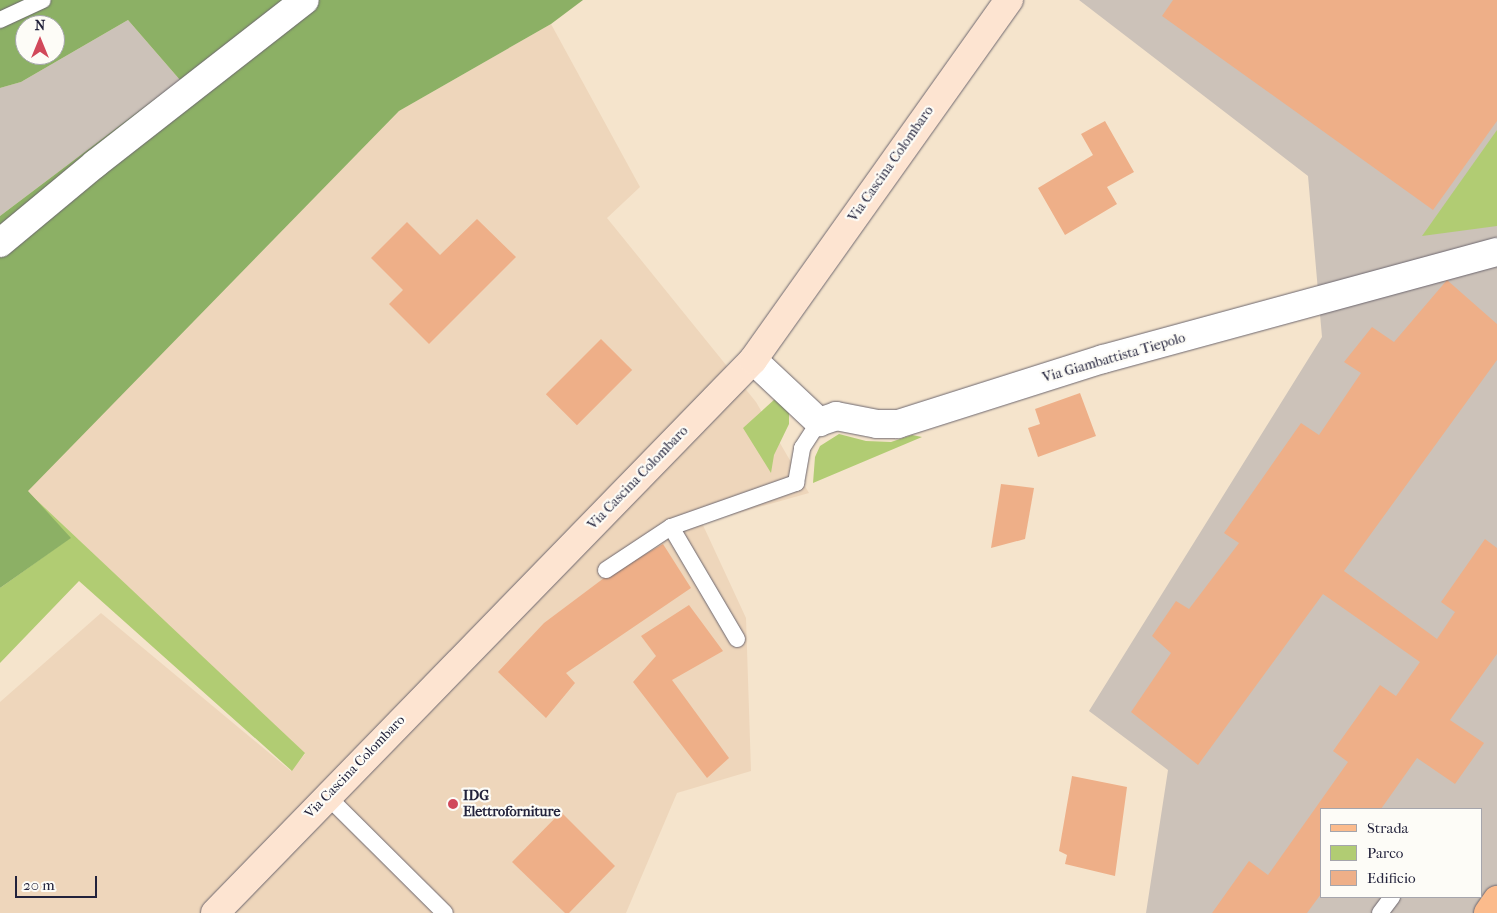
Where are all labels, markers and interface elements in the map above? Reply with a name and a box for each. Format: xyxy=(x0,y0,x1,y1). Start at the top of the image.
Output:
north arrow xyxy=(15,15,65,65)
text: N xyxy=(35,17,45,34)
street label: Via Cascina Colombaro xyxy=(845,103,937,225)
street label: Via Giambattista Tiepolo xyxy=(1041,330,1187,386)
street label: Via Cascina Colombaro xyxy=(584,423,692,533)
street label: Via Cascina Colombaro xyxy=(301,712,409,822)
place label: IDG Elettroforniture xyxy=(463,788,560,820)
marker: IDG Elettroforniture xyxy=(447,798,459,810)
legend xyxy=(1320,808,1482,898)
text: Strada xyxy=(1367,819,1409,837)
text: Parco xyxy=(1367,844,1403,862)
scale bar xyxy=(18,866,100,898)
text: Edificio xyxy=(1367,869,1416,887)
text: 20 m xyxy=(23,876,55,894)

